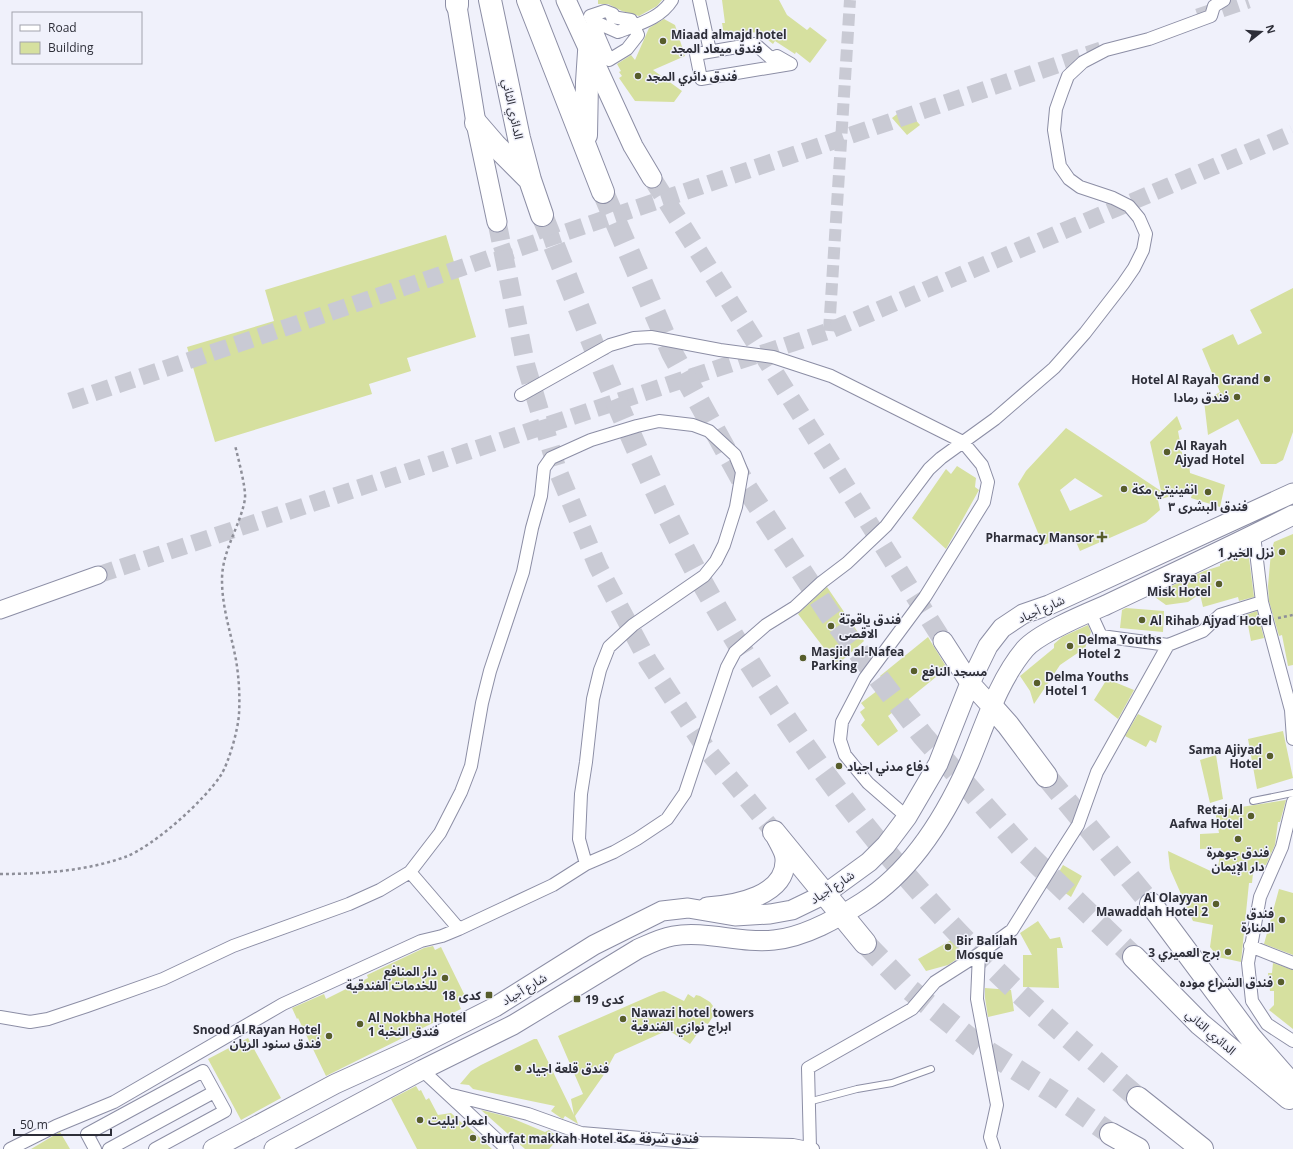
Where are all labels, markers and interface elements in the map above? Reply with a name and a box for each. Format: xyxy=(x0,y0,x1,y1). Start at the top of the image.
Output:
legend xyxy=(12,12,142,64)
north arrow xyxy=(1241,12,1281,52)
text: Road xyxy=(48,19,77,36)
text: N xyxy=(1263,22,1280,35)
place label: Miaad almajd hotel فندق ميعاد المجد xyxy=(671,26,787,57)
marker: Miaad almajd hotel فندق ميعاد المجد xyxy=(658,36,668,46)
text: Building xyxy=(48,39,94,56)
place label: فندق دائري المجد xyxy=(646,68,737,86)
marker: فندق دائري المجد xyxy=(633,71,643,81)
street label: الدائري الثاني xyxy=(497,77,528,141)
place label: Hotel Al Rayah Grand xyxy=(1131,371,1259,388)
marker: Hotel Al Rayah Grand xyxy=(1262,374,1272,384)
place label: فندق رمادا xyxy=(1174,389,1229,406)
marker: فندق رمادا xyxy=(1232,392,1242,402)
place label: Al Rayah Ajyad Hotel xyxy=(1175,437,1244,468)
marker: Al Rayah Ajyad Hotel xyxy=(1162,447,1172,457)
place label: انفينيتي مكة xyxy=(1132,481,1197,499)
marker: انفينيتي مكة xyxy=(1119,484,1129,494)
marker: فندق البشرى ٣ xyxy=(1203,487,1213,497)
place label: فندق البشرى ٣ xyxy=(1168,498,1248,515)
place label: Pharmacy Mansor xyxy=(985,529,1095,546)
marker: Pharmacy Mansor xyxy=(1097,532,1107,542)
place label: نزل الخير 1 xyxy=(1218,544,1274,561)
marker: نزل الخير 1 xyxy=(1277,547,1287,557)
place label: Sraya al Misk Hotel xyxy=(1147,569,1211,600)
marker: Sraya al Misk Hotel xyxy=(1214,579,1224,589)
street label: شارع أجياد xyxy=(1015,591,1068,628)
place label: فندق ياقوتة الاقصى xyxy=(839,611,901,642)
place label: Al Rihab Ajyad Hotel xyxy=(1150,612,1272,629)
marker: Al Rihab Ajyad Hotel xyxy=(1137,615,1147,625)
marker: فندق ياقوتة الاقصى xyxy=(826,621,836,631)
place label: Delma Youths Hotel 2 xyxy=(1078,631,1162,662)
marker: Delma Youths Hotel 2 xyxy=(1065,641,1075,651)
place label: Masjid al-Nafea Parking xyxy=(811,643,904,674)
marker: Masjid al-Nafea Parking xyxy=(798,653,808,663)
place label: مسجد النافع xyxy=(922,663,987,681)
marker: مسجد النافع xyxy=(909,666,919,676)
place label: Delma Youths Hotel 1 xyxy=(1045,668,1129,699)
marker: Delma Youths Hotel 1 xyxy=(1032,678,1042,688)
place label: Sama Ajiyad Hotel xyxy=(1189,741,1262,772)
marker: Sama Ajiyad Hotel xyxy=(1265,751,1275,761)
place label: دفاع مدني اجياد xyxy=(847,758,929,776)
marker: دفاع مدني اجياد xyxy=(834,761,844,771)
place label: Retaj Al Aafwa Hotel xyxy=(1170,801,1243,832)
marker: Retaj Al Aafwa Hotel xyxy=(1246,811,1256,821)
marker: فندق جوهرة دار الإيمان xyxy=(1233,834,1243,844)
place label: فندق جوهرة دار الإيمان xyxy=(1207,844,1269,876)
street label: شارع أجياد xyxy=(806,866,858,909)
place label: Al Olayyan Mawaddah Hotel 2 xyxy=(1096,889,1208,920)
marker: Al Olayyan Mawaddah Hotel 2 xyxy=(1211,899,1221,909)
place label: فندق المنارة xyxy=(1241,905,1274,936)
marker: فندق المنارة xyxy=(1277,915,1287,925)
place label: Bir Balilah Mosque xyxy=(956,932,1018,963)
marker: Bir Balilah Mosque xyxy=(943,942,953,952)
place label: برج العميري 3 xyxy=(1148,944,1220,962)
marker: برج العميري 3 xyxy=(1223,947,1233,957)
place label: دار المنافع للخدمات الفندقية xyxy=(346,963,437,994)
street label: شارع أجياد xyxy=(498,969,550,1010)
marker: دار المنافع للخدمات الفندقية xyxy=(440,973,450,983)
place label: فندق الشراع موده xyxy=(1180,974,1273,992)
marker: فندق الشراع موده xyxy=(1276,977,1286,987)
place label: كدى 18 xyxy=(442,987,482,1004)
marker: كدى 18 xyxy=(484,990,494,1000)
place label: كدى 19 xyxy=(585,991,625,1008)
marker: كدى 19 xyxy=(572,994,582,1004)
place label: Nawazi hotel towers ابراج نوازي الفندقية xyxy=(631,1004,754,1036)
street label: الدائري الثاني xyxy=(1181,1005,1240,1060)
place label: Al Nokbha Hotel 1 فندق النخبة xyxy=(368,1009,466,1040)
marker: Nawazi hotel towers ابراج نوازي الفندقية xyxy=(618,1014,628,1024)
marker: Al Nokbha Hotel 1 فندق النخبة xyxy=(355,1019,365,1029)
place label: Snood Al Rayan Hotel فندق سنود الريان xyxy=(193,1021,321,1052)
marker: Snood Al Rayan Hotel فندق سنود الريان xyxy=(324,1031,334,1041)
place label: فندق قلعة اجياد xyxy=(526,1060,609,1077)
marker: فندق قلعة اجياد xyxy=(513,1063,523,1073)
scale bar xyxy=(14,1111,111,1137)
place label: اعمار ايليت xyxy=(428,1112,488,1129)
marker: اعمار ايليت xyxy=(415,1115,425,1125)
text: 50 m xyxy=(20,1116,48,1133)
place label: shurfat makkah Hotel فندق شرفة مكة xyxy=(481,1130,699,1147)
marker: shurfat makkah Hotel فندق شرفة مكة xyxy=(468,1133,478,1143)

